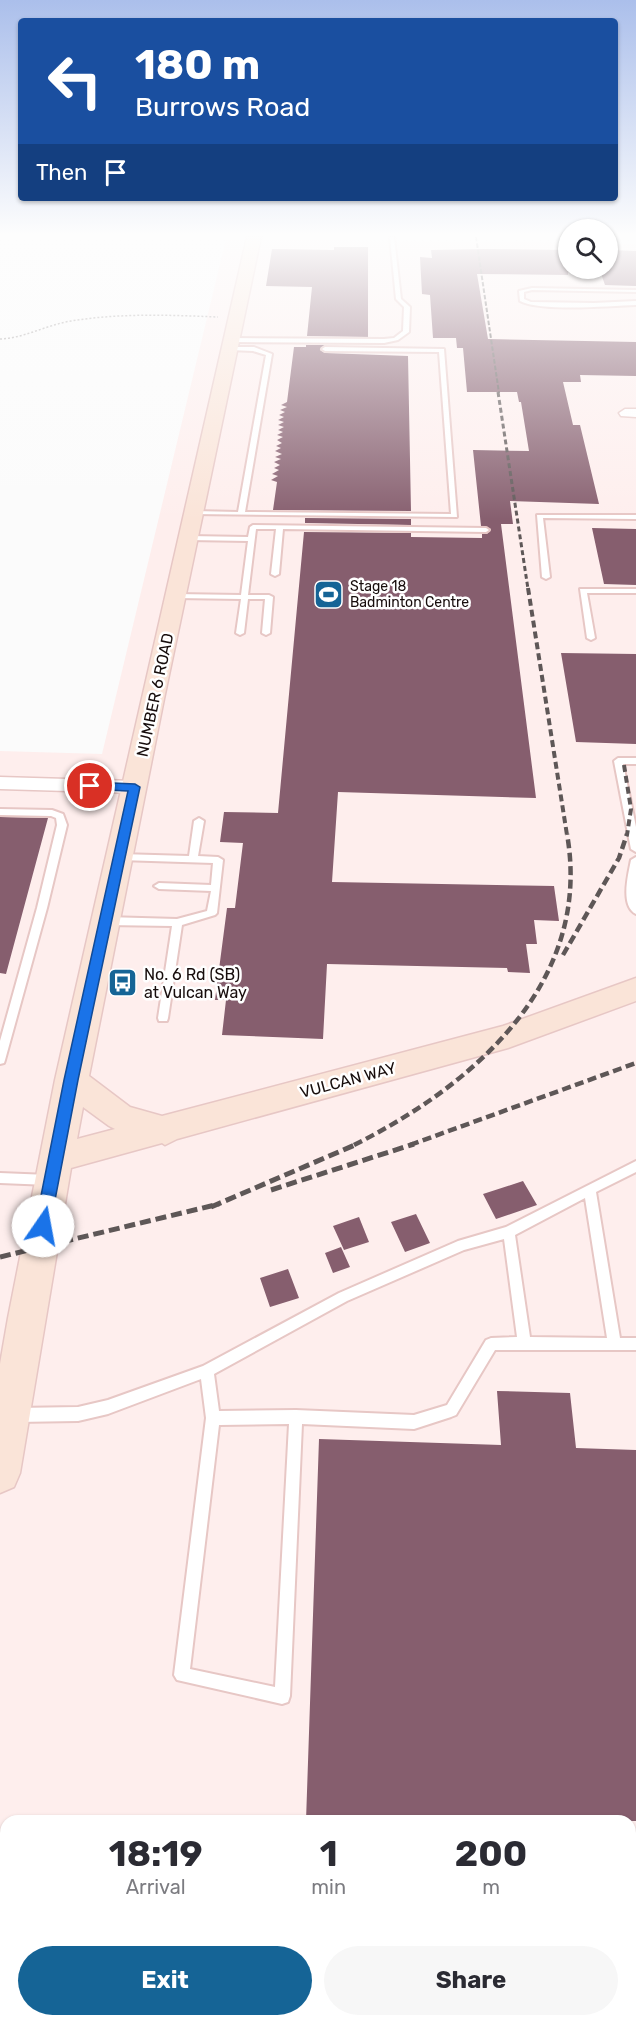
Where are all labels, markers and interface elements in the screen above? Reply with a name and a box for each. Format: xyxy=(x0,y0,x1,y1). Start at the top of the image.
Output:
text: 180 m xyxy=(135,40,260,90)
icon: left xyxy=(36,42,114,120)
text: Burrows Road xyxy=(135,91,310,123)
icon: arrive xyxy=(99,156,132,189)
text: Then xyxy=(36,159,87,186)
map controls xyxy=(558,219,618,279)
button: search xyxy=(558,219,618,279)
sports icon: Stage 18 Badminton Centre xyxy=(313,578,345,610)
place label: Stage 18 Badminton Centre xyxy=(350,578,469,611)
street label: NUMBER 6 ROAD xyxy=(133,631,177,759)
pin xyxy=(64,760,115,811)
icon: arrive xyxy=(73,769,106,802)
place label: No. 6 Rd (SB) at Vulcan Way xyxy=(144,965,247,1002)
bus stop icon: No. 6 Rd (SB) at Vulcan Way xyxy=(107,967,139,999)
street label: VULCAN WAY xyxy=(298,1058,398,1102)
position arrow xyxy=(11,1194,75,1258)
text: 18:19 xyxy=(109,1832,203,1875)
text: 1 xyxy=(320,1832,338,1875)
text: 200 xyxy=(455,1832,527,1875)
text: Arrival xyxy=(126,1875,186,1899)
text: min xyxy=(311,1875,346,1899)
text: m xyxy=(482,1875,500,1899)
button: Exit xyxy=(18,1946,312,2015)
button: Share xyxy=(324,1946,618,2015)

